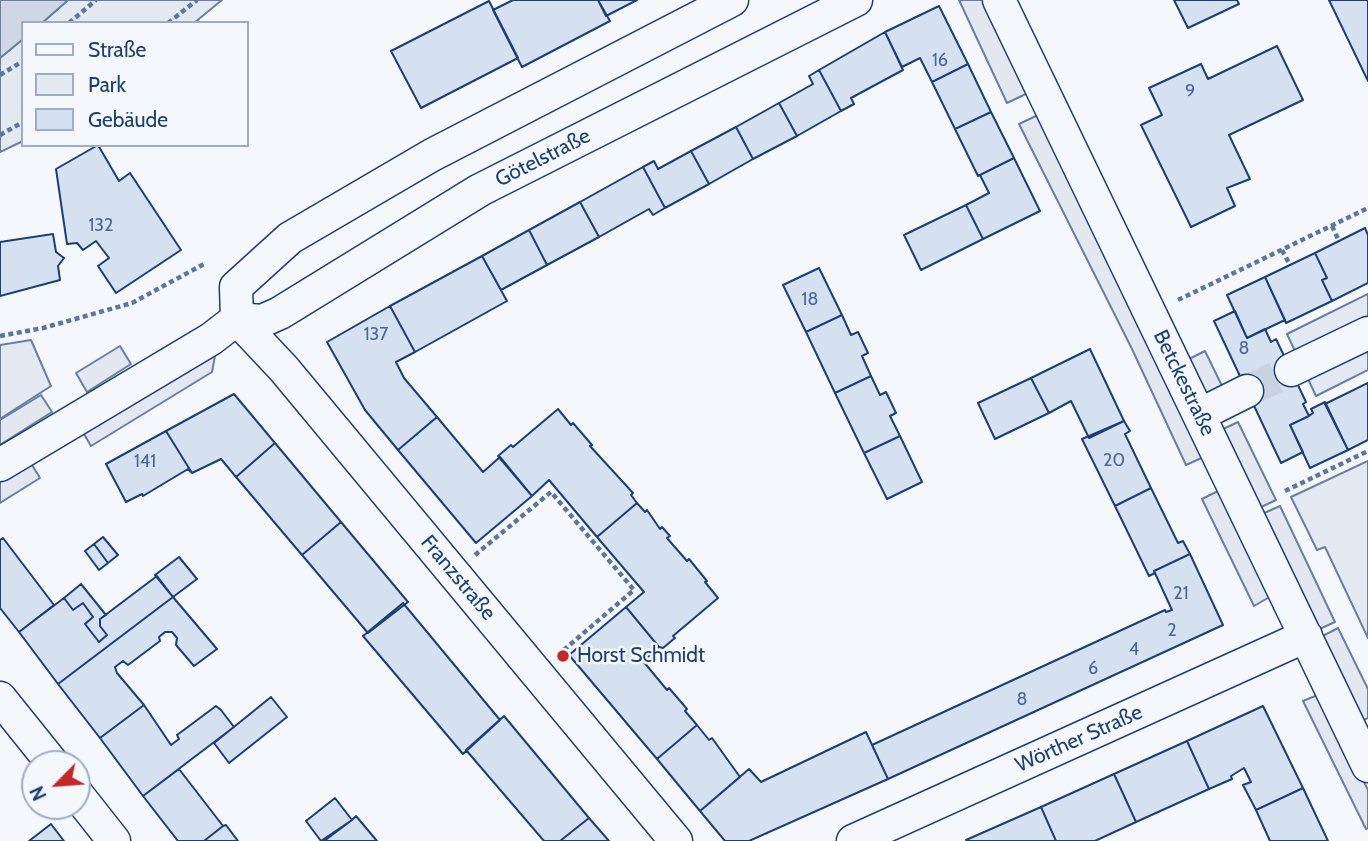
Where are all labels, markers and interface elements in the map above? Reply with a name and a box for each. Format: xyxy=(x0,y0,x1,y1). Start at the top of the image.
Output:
legend xyxy=(21,21,248,147)
text: Straße xyxy=(88,37,146,62)
house number: 16 xyxy=(932,50,948,72)
text: Park xyxy=(88,72,126,97)
house number: 9 xyxy=(1185,81,1195,103)
text: Gebäude xyxy=(88,107,168,132)
street label: Götelstraße xyxy=(491,123,595,193)
house number: 132 xyxy=(88,215,114,237)
house number: 18 xyxy=(802,289,818,311)
house number: 137 xyxy=(364,324,388,346)
street label: Betckestraße xyxy=(1148,326,1220,440)
house number: 8 xyxy=(1239,338,1249,360)
house number: 20 xyxy=(1103,450,1125,472)
house number: 141 xyxy=(134,451,156,473)
street label: Franzstraße xyxy=(415,530,501,626)
house number: 21 xyxy=(1173,583,1189,605)
house number: 2 xyxy=(1167,620,1177,642)
house number: 4 xyxy=(1129,639,1139,661)
place label: Horst Schmidt xyxy=(577,643,705,669)
marker: Horst Schmidt xyxy=(555,648,571,664)
house number: 6 xyxy=(1088,658,1098,680)
house number: 8 xyxy=(1017,689,1027,711)
street label: Wörther Straße xyxy=(1012,700,1146,778)
north arrow xyxy=(21,750,91,820)
text: N xyxy=(25,782,52,804)

